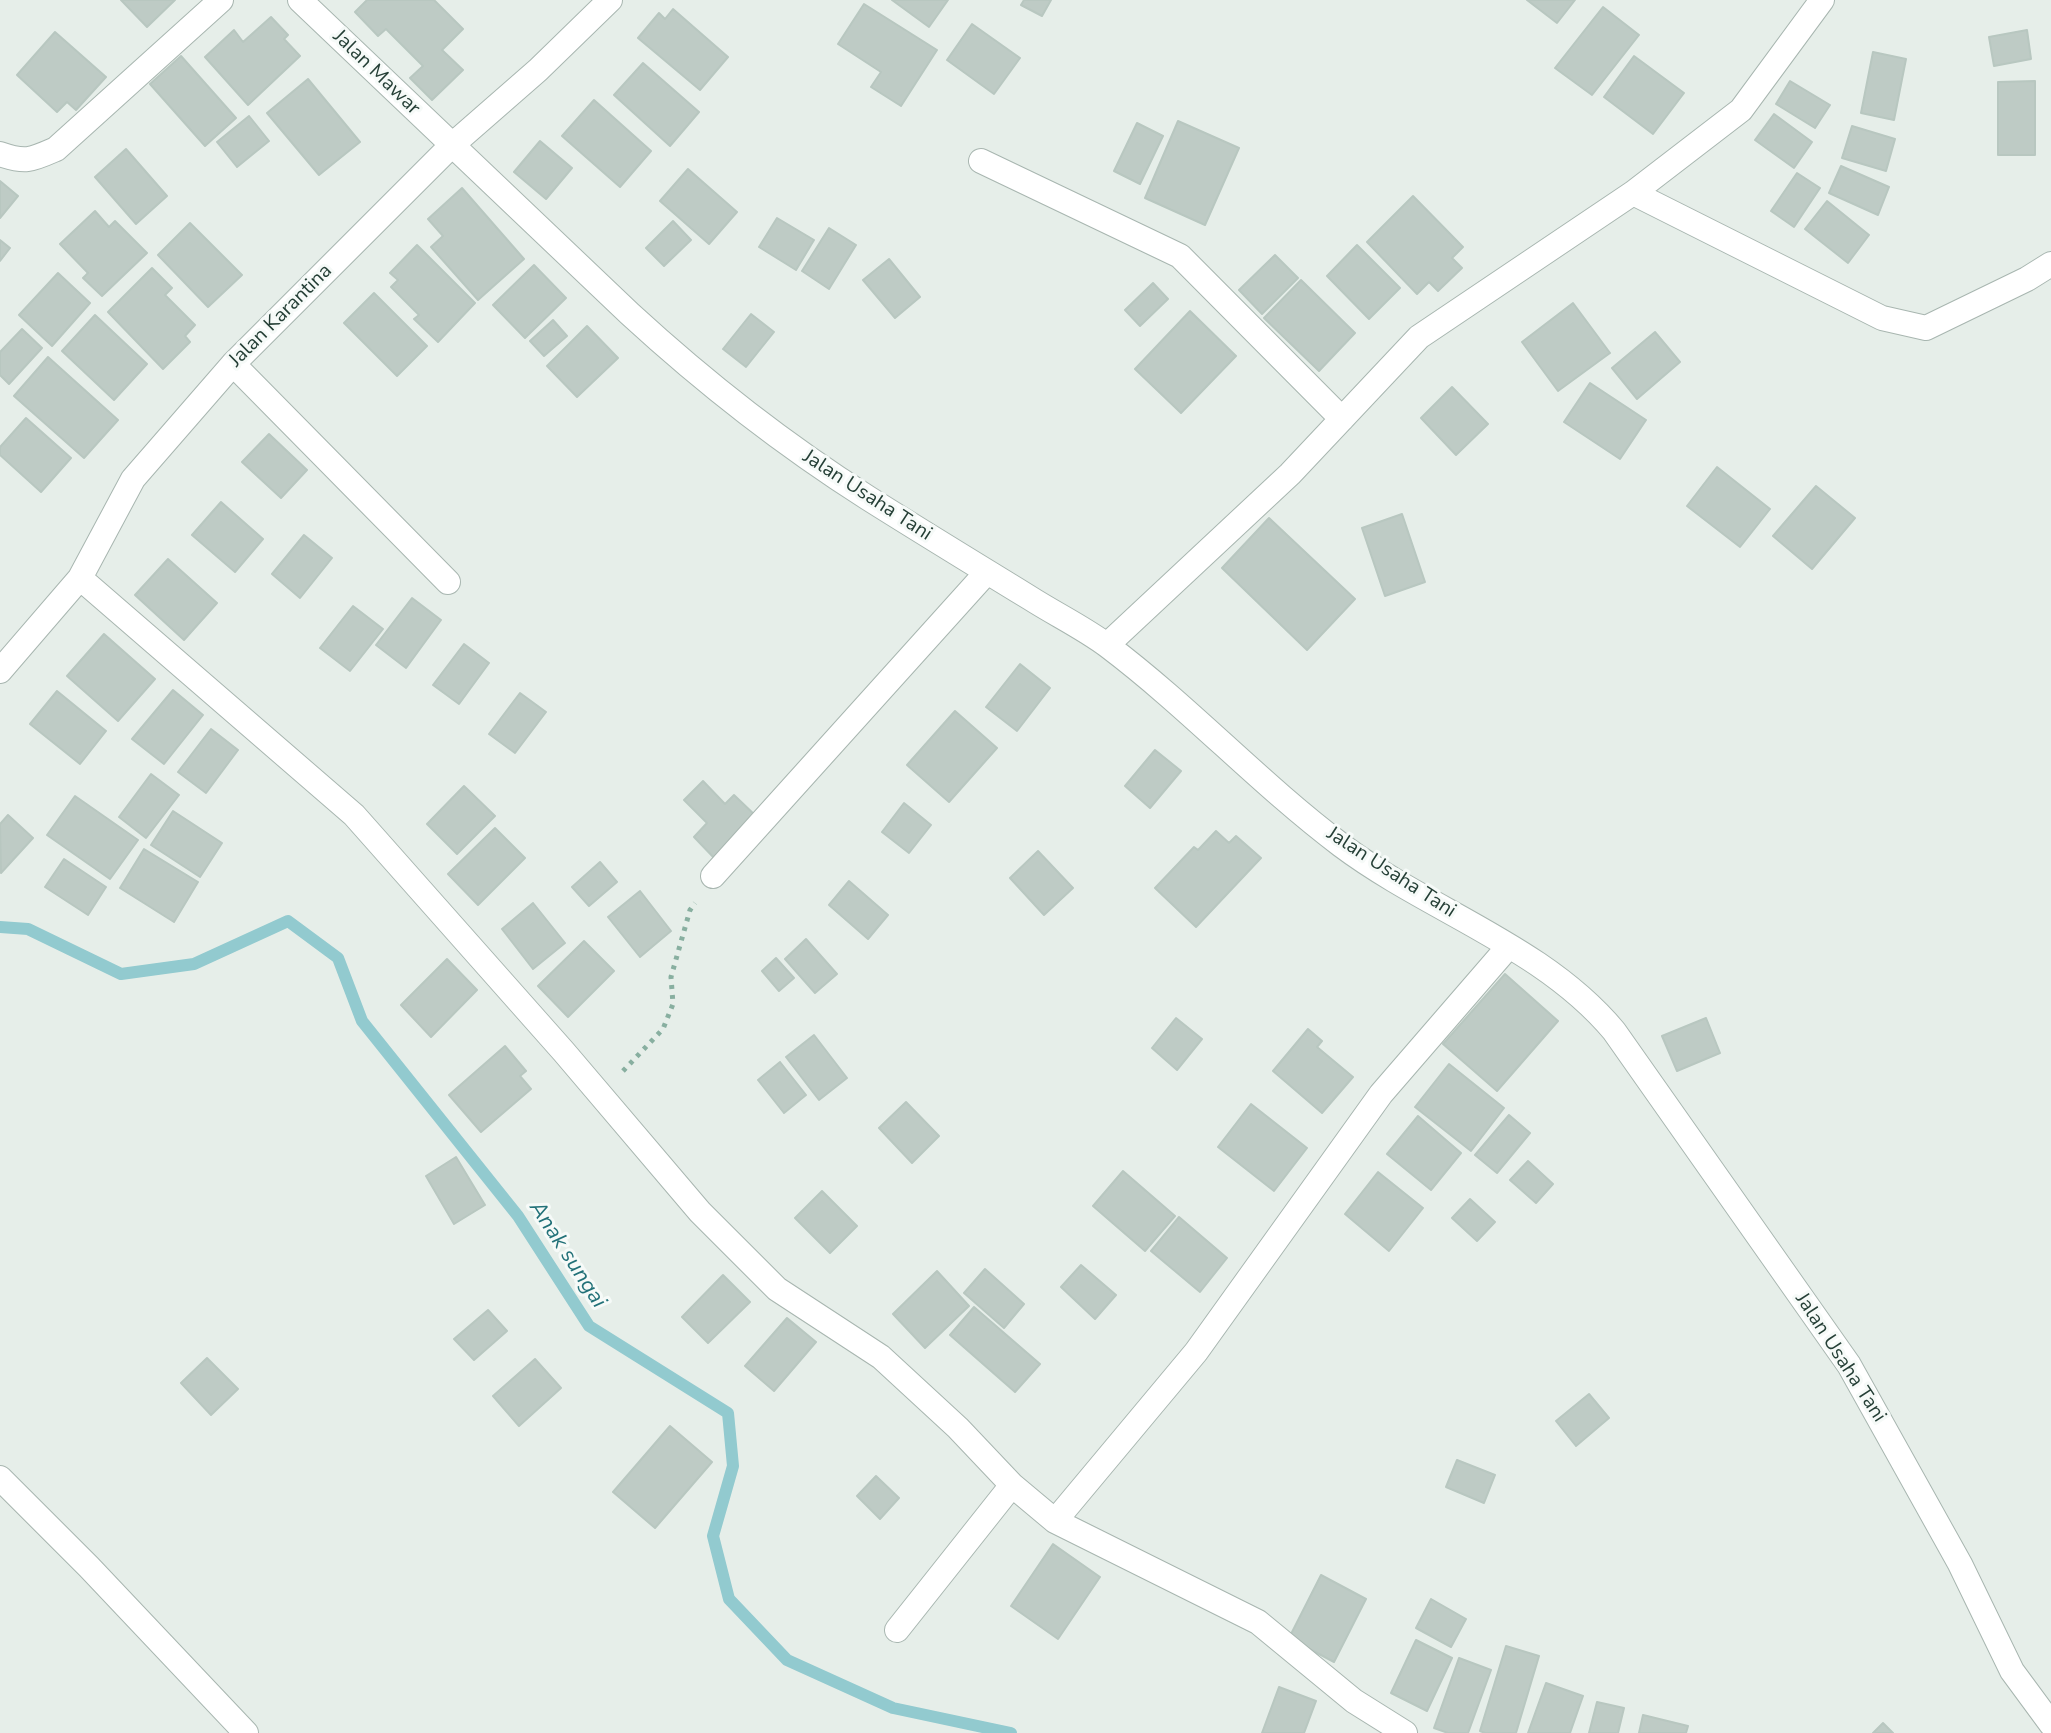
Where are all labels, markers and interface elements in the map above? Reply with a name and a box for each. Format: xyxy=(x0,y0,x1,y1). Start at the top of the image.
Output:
street label: Jalan Mawar xyxy=(327,25,425,121)
street label: Jalan Karantina xyxy=(224,259,338,373)
street label: Jalan Usaha Tani xyxy=(798,445,936,547)
street label: Jalan Usaha Tani xyxy=(1322,822,1460,924)
water label: Anak sungai xyxy=(523,1197,611,1313)
street label: Jalan Usaha Tani xyxy=(1789,1289,1891,1427)

